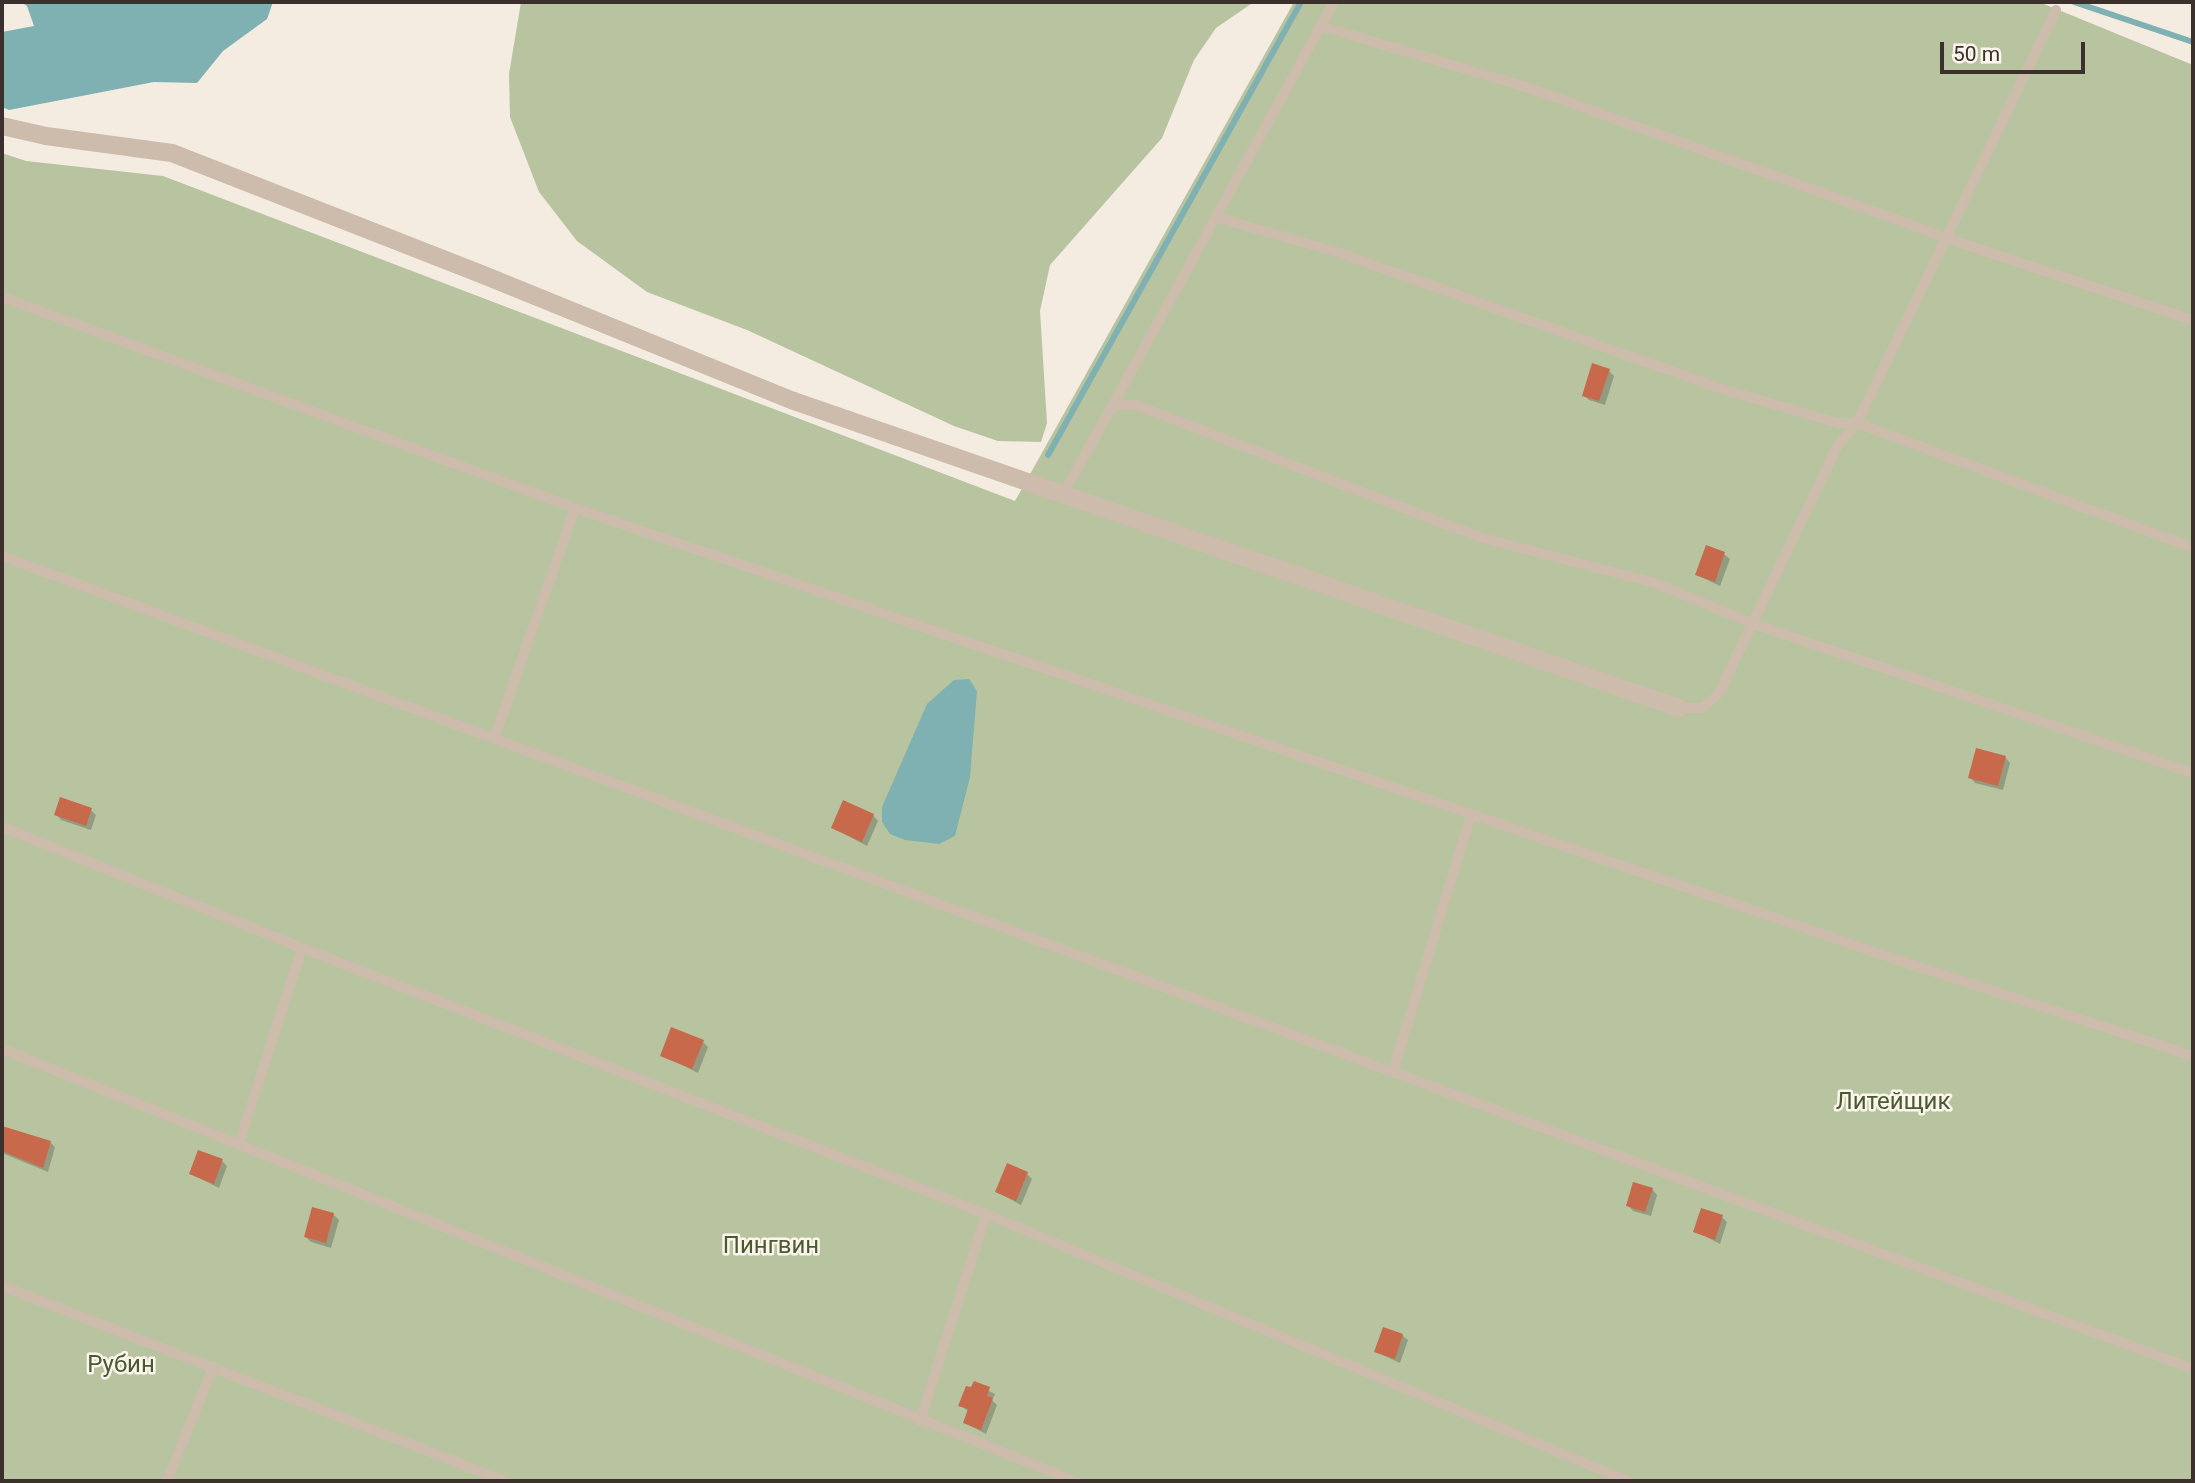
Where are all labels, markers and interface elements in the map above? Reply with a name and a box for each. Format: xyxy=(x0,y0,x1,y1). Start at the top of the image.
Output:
scale bar xyxy=(1943,28,2088,72)
text: 50 m xyxy=(1953,42,2000,66)
park label: Литейщик xyxy=(1836,1089,1950,1117)
park label: Пингвин xyxy=(723,1233,819,1261)
park label: Рубин xyxy=(87,1352,155,1380)

